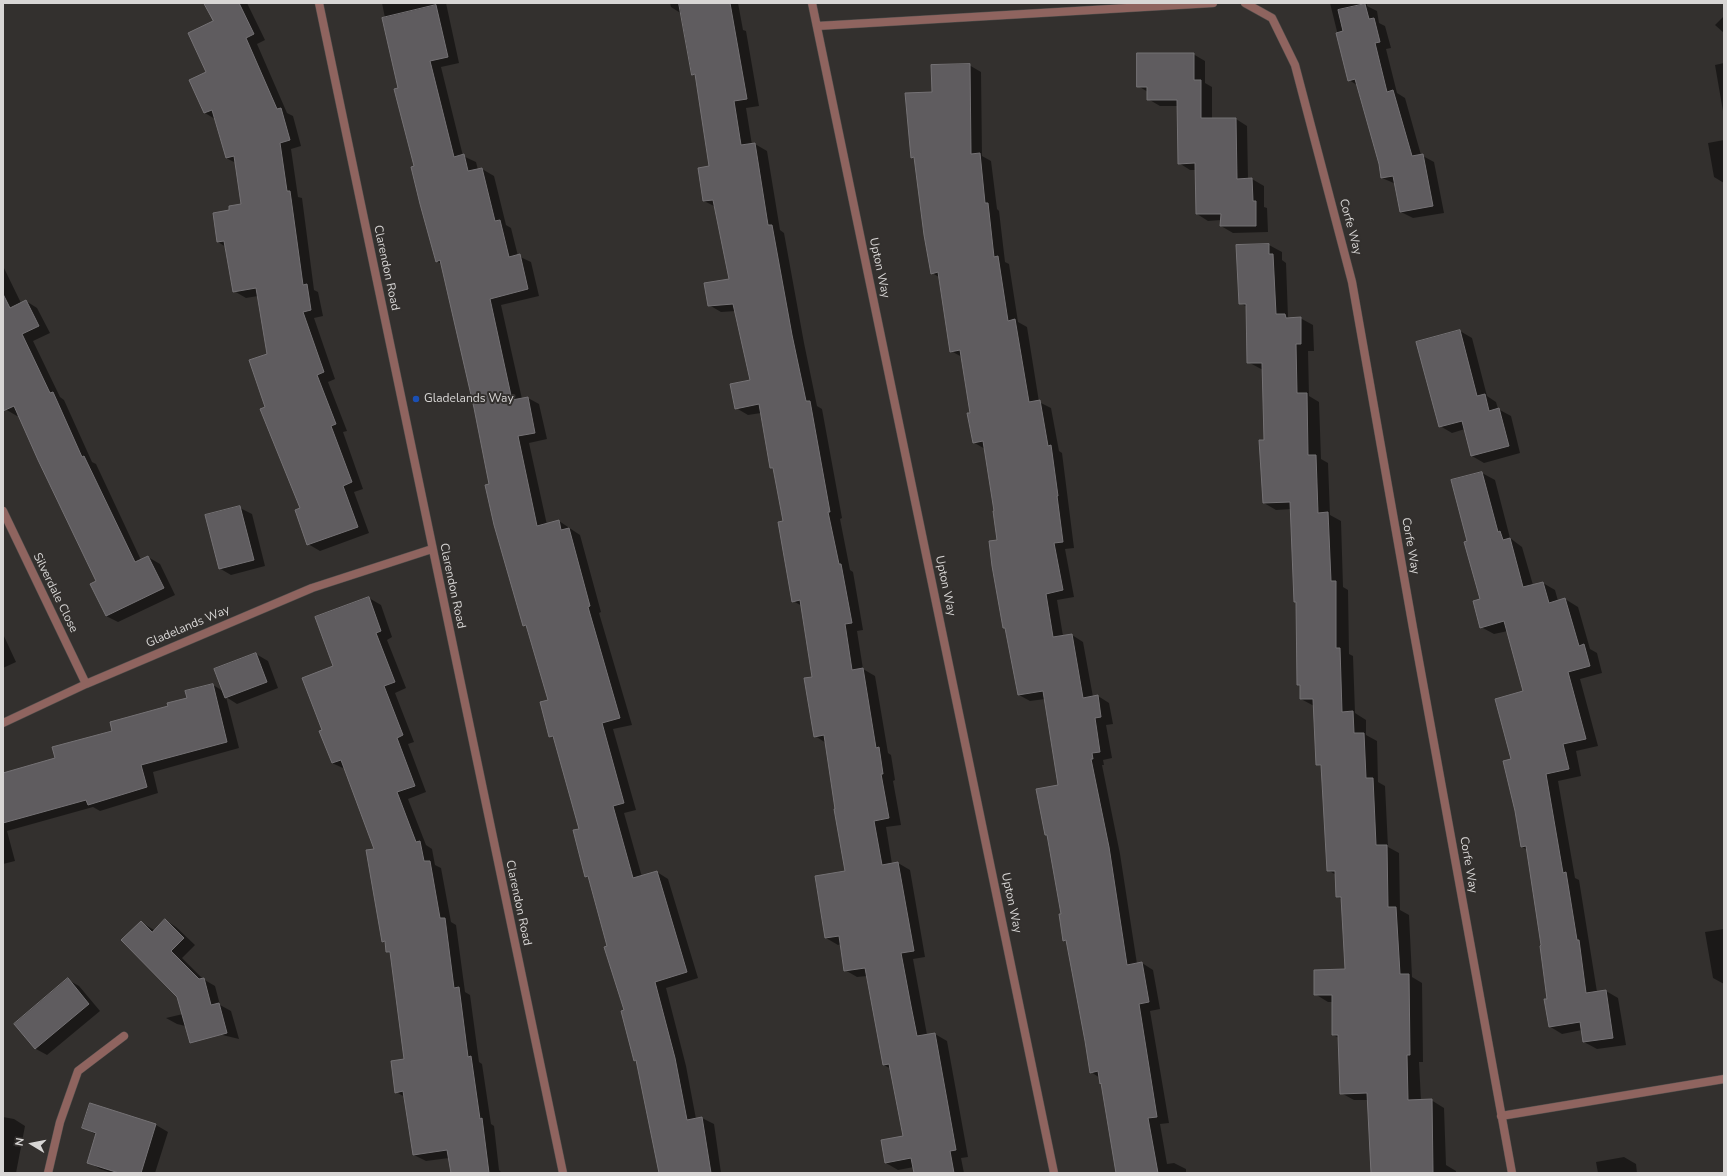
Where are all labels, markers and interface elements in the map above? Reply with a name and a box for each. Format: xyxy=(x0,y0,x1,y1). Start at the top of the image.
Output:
street label: Corfe Way xyxy=(1336,197,1364,257)
street label: Clarendon Road xyxy=(370,224,402,312)
street label: Upton Way xyxy=(866,236,892,300)
place label: Gladelands Way xyxy=(424,392,514,406)
marker: Gladelands Way xyxy=(411,394,421,404)
street label: Corfe Way xyxy=(1398,517,1422,575)
street label: Clarendon Road xyxy=(436,542,468,630)
street label: Silverdale Close xyxy=(29,551,81,635)
street label: Upton Way xyxy=(932,554,958,618)
street label: Gladelands Way xyxy=(144,603,232,651)
street label: Corfe Way xyxy=(1456,836,1480,894)
street label: Clarendon Road xyxy=(502,859,534,947)
street label: Upton Way xyxy=(998,871,1024,935)
north arrow xyxy=(12,1124,52,1164)
text: N xyxy=(12,1136,28,1147)

